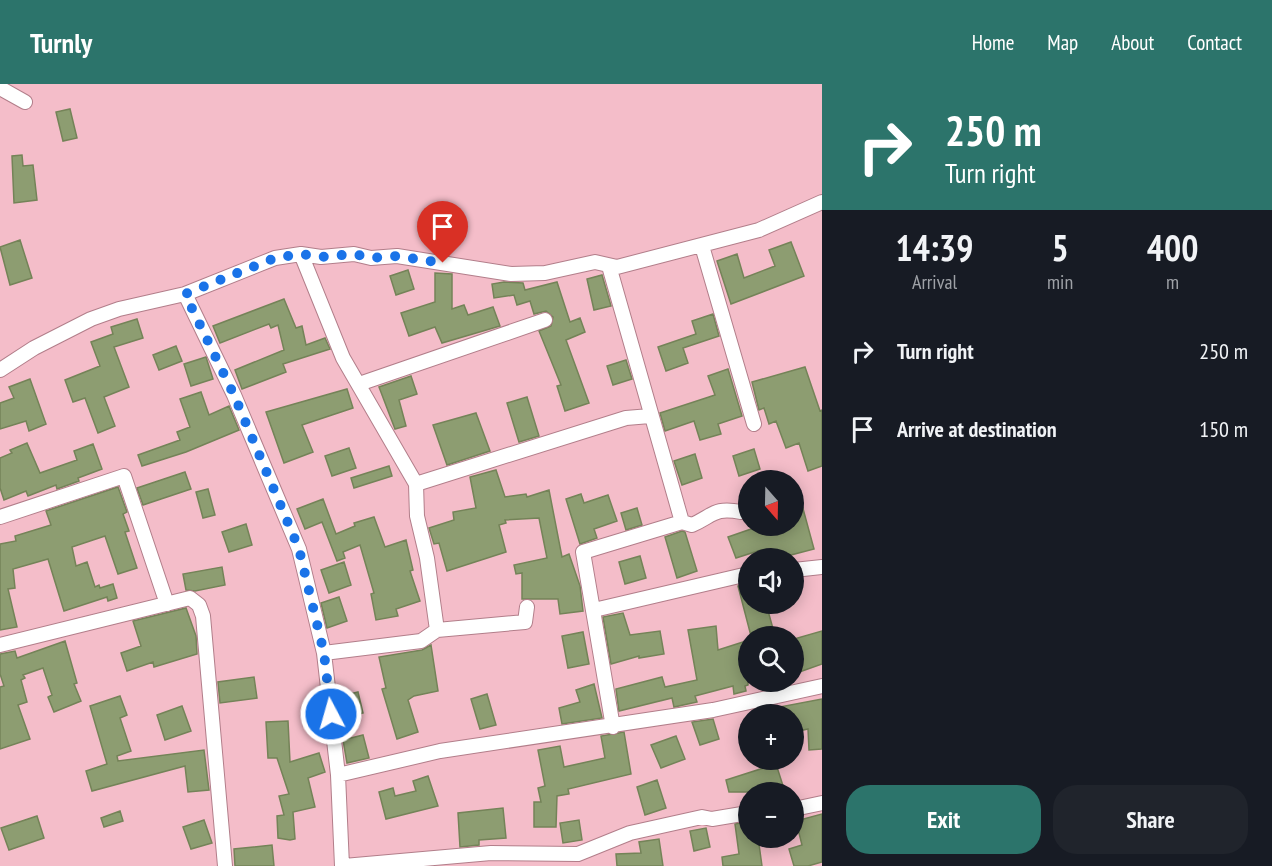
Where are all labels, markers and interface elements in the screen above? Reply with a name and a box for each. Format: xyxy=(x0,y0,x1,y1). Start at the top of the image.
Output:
text: Turnly xyxy=(30,24,92,61)
text: Home xyxy=(972,29,1014,56)
text: Map xyxy=(1047,29,1078,56)
text: About xyxy=(1111,29,1154,56)
text: Contact xyxy=(1187,29,1242,56)
text: 250 m xyxy=(945,103,1042,158)
icon: right xyxy=(846,108,924,186)
text: Turn right xyxy=(945,156,1036,190)
pin xyxy=(417,201,468,263)
icon: arrive xyxy=(426,210,459,243)
text: 14:39 xyxy=(896,224,973,271)
text: 5 xyxy=(1051,224,1069,271)
text: 400 xyxy=(1147,224,1198,271)
text: Arrival xyxy=(912,269,957,295)
text: min xyxy=(1047,269,1073,295)
text: m xyxy=(1166,269,1179,295)
icon: right xyxy=(846,335,879,368)
text: Turn right xyxy=(897,337,974,365)
text: 250 m xyxy=(1199,337,1248,365)
icon: arrive xyxy=(846,413,879,446)
text: Arrive at destination xyxy=(897,415,1057,443)
text: 150 m xyxy=(1199,415,1248,443)
north arrow xyxy=(738,470,804,536)
map controls xyxy=(738,470,804,848)
button: sound xyxy=(738,548,804,614)
button: search xyxy=(738,626,804,692)
position arrow xyxy=(299,682,363,746)
button: + xyxy=(738,704,804,770)
button: − xyxy=(738,782,804,848)
button: Exit xyxy=(846,785,1041,854)
button: Share xyxy=(1053,785,1248,854)

